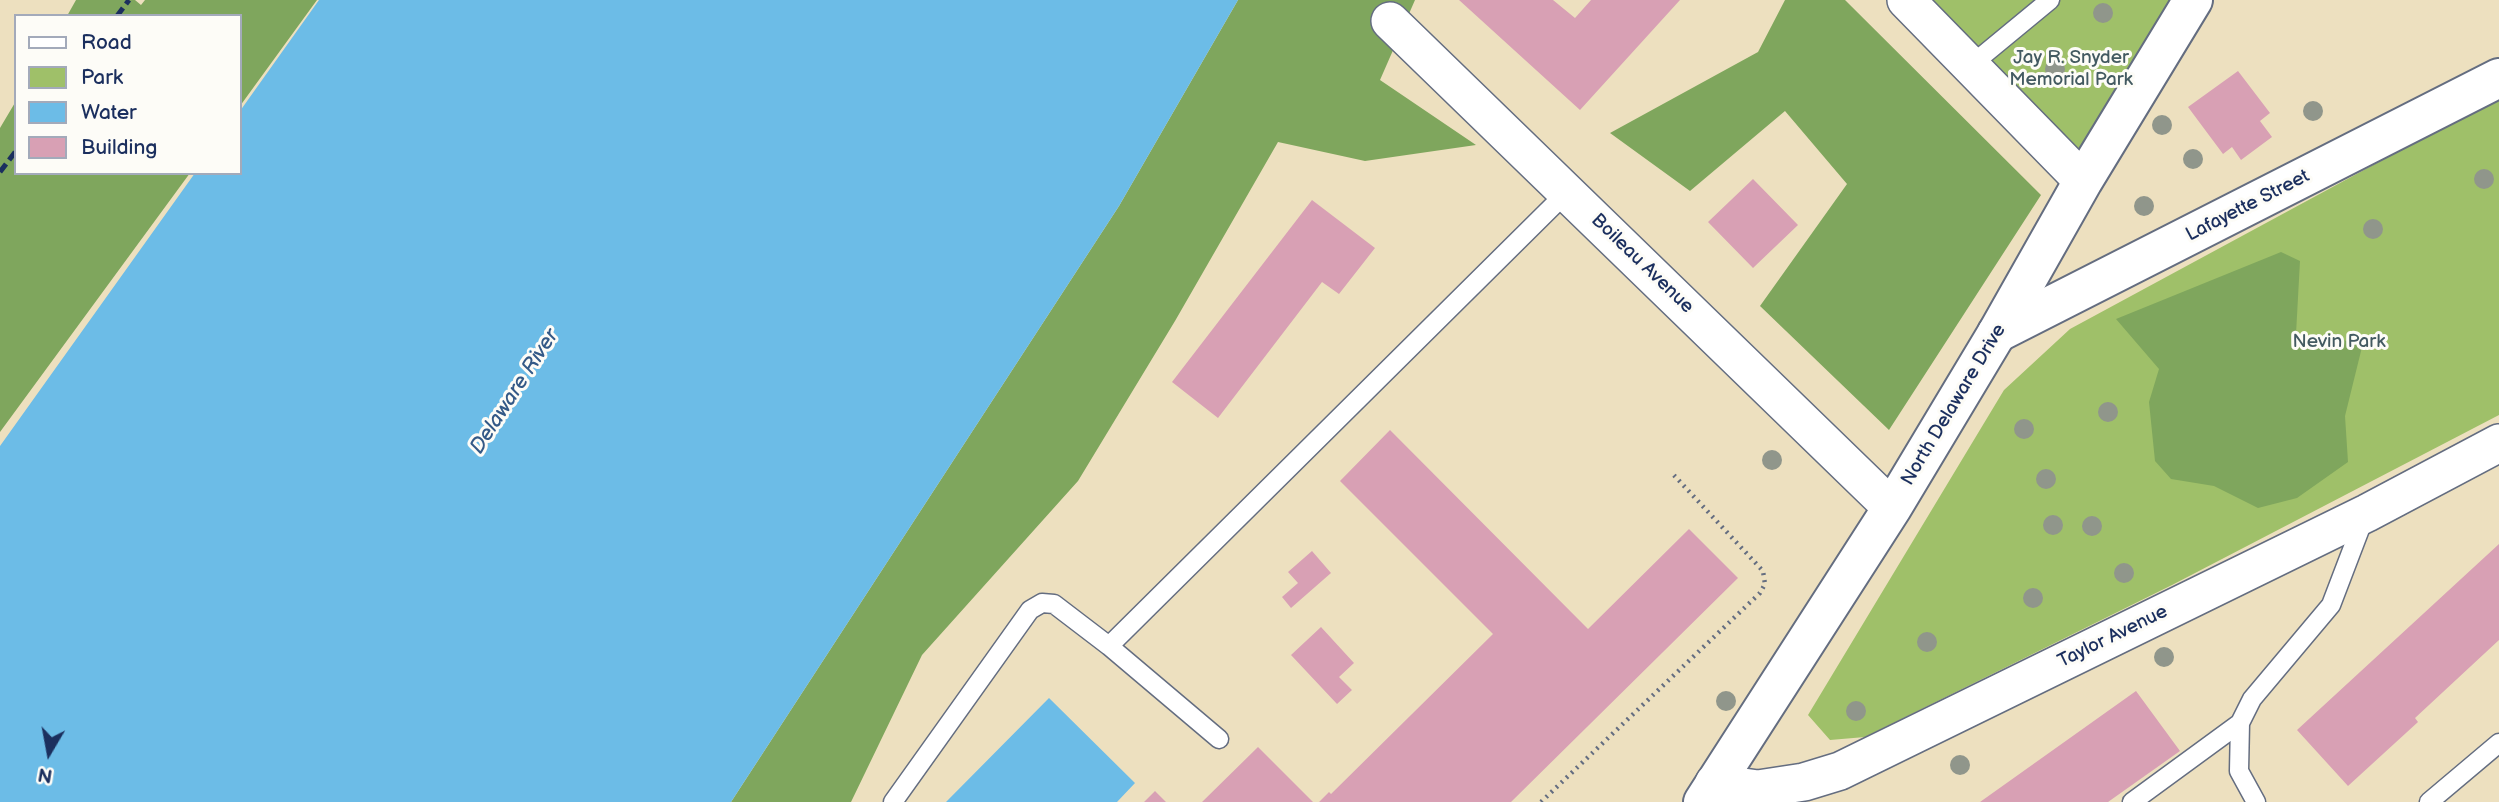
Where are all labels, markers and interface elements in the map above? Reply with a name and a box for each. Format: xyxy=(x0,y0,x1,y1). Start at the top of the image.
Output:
legend xyxy=(14,14,242,175)
text: Road xyxy=(81,30,132,55)
park label: Jay R. Snyder Memorial Park xyxy=(2009,47,2133,91)
text: Park xyxy=(81,65,123,90)
text: Water xyxy=(81,100,137,125)
text: Building xyxy=(81,135,157,160)
street label: Lafayette Street xyxy=(2183,165,2313,247)
street label: Boileau Avenue xyxy=(1586,209,1698,319)
street label: North Delaware Drive xyxy=(1897,320,2011,490)
water label: Delaware River xyxy=(465,325,565,459)
park label: Nevin Park xyxy=(2293,331,2385,353)
street label: Taylor Avenue xyxy=(2054,601,2172,673)
north arrow xyxy=(14,718,84,788)
text: N xyxy=(36,762,54,787)

